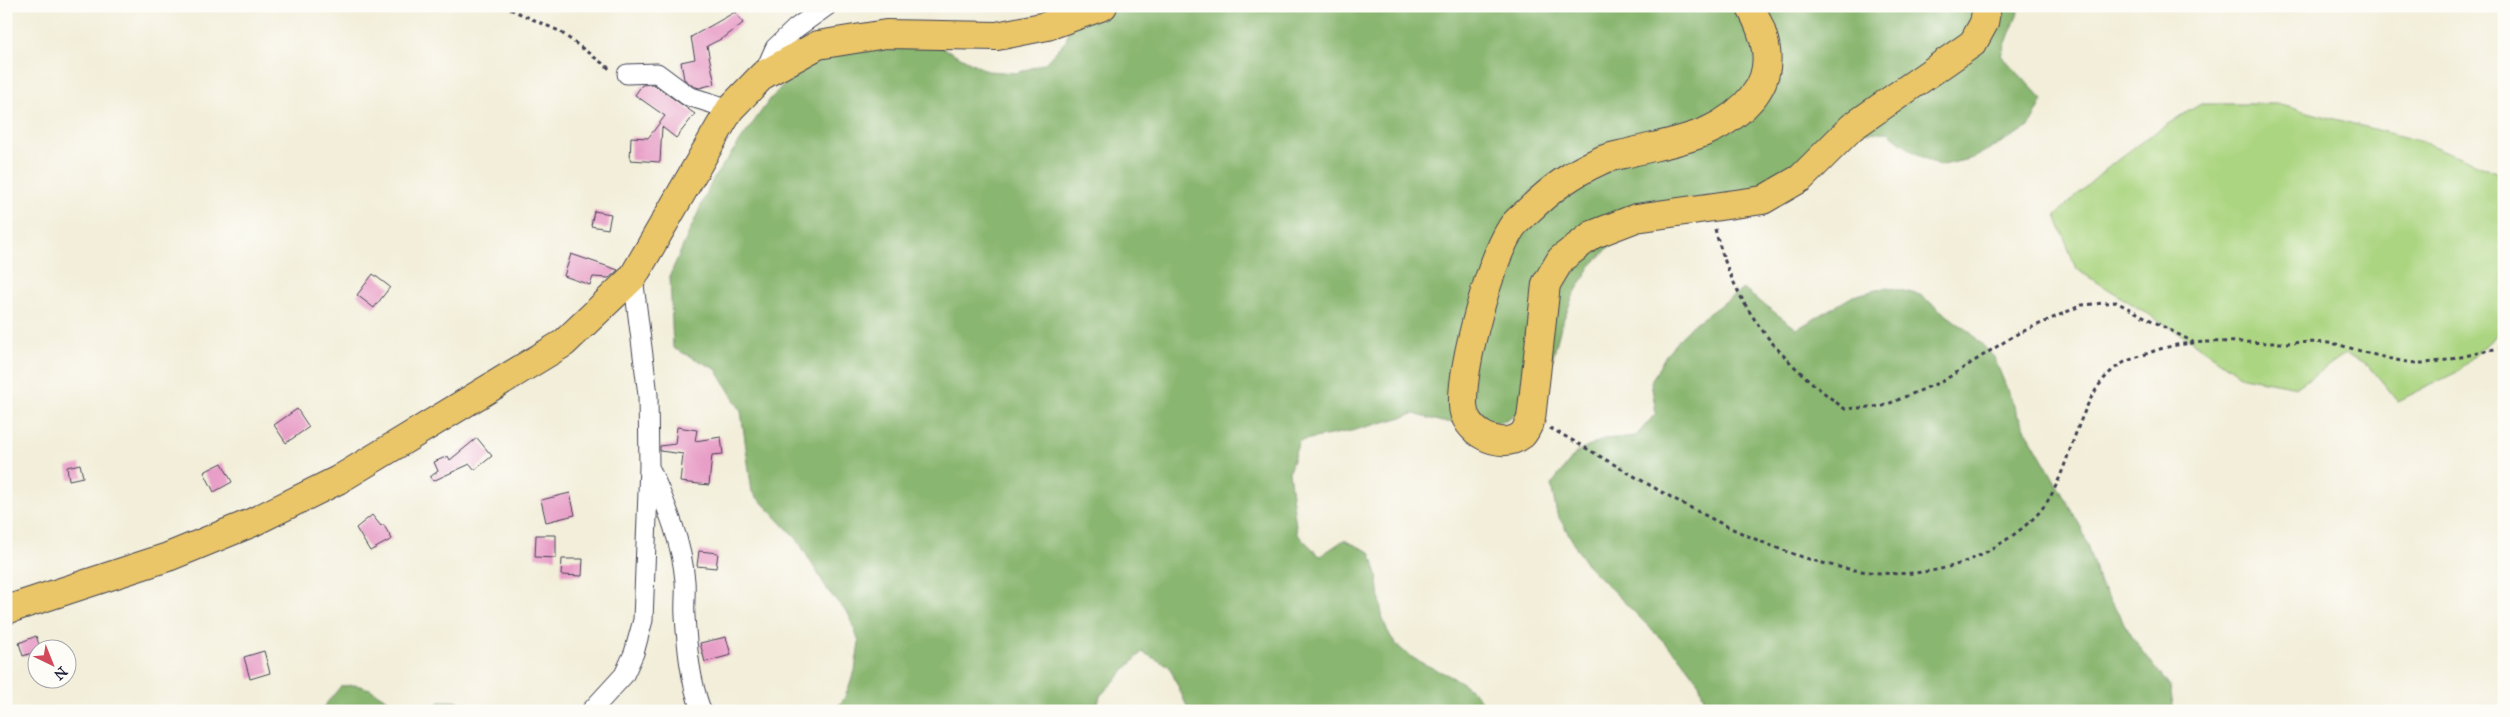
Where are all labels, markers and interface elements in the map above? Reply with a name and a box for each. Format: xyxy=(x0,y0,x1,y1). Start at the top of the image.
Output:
north arrow xyxy=(28,640,78,690)
text: N xyxy=(50,663,71,683)

